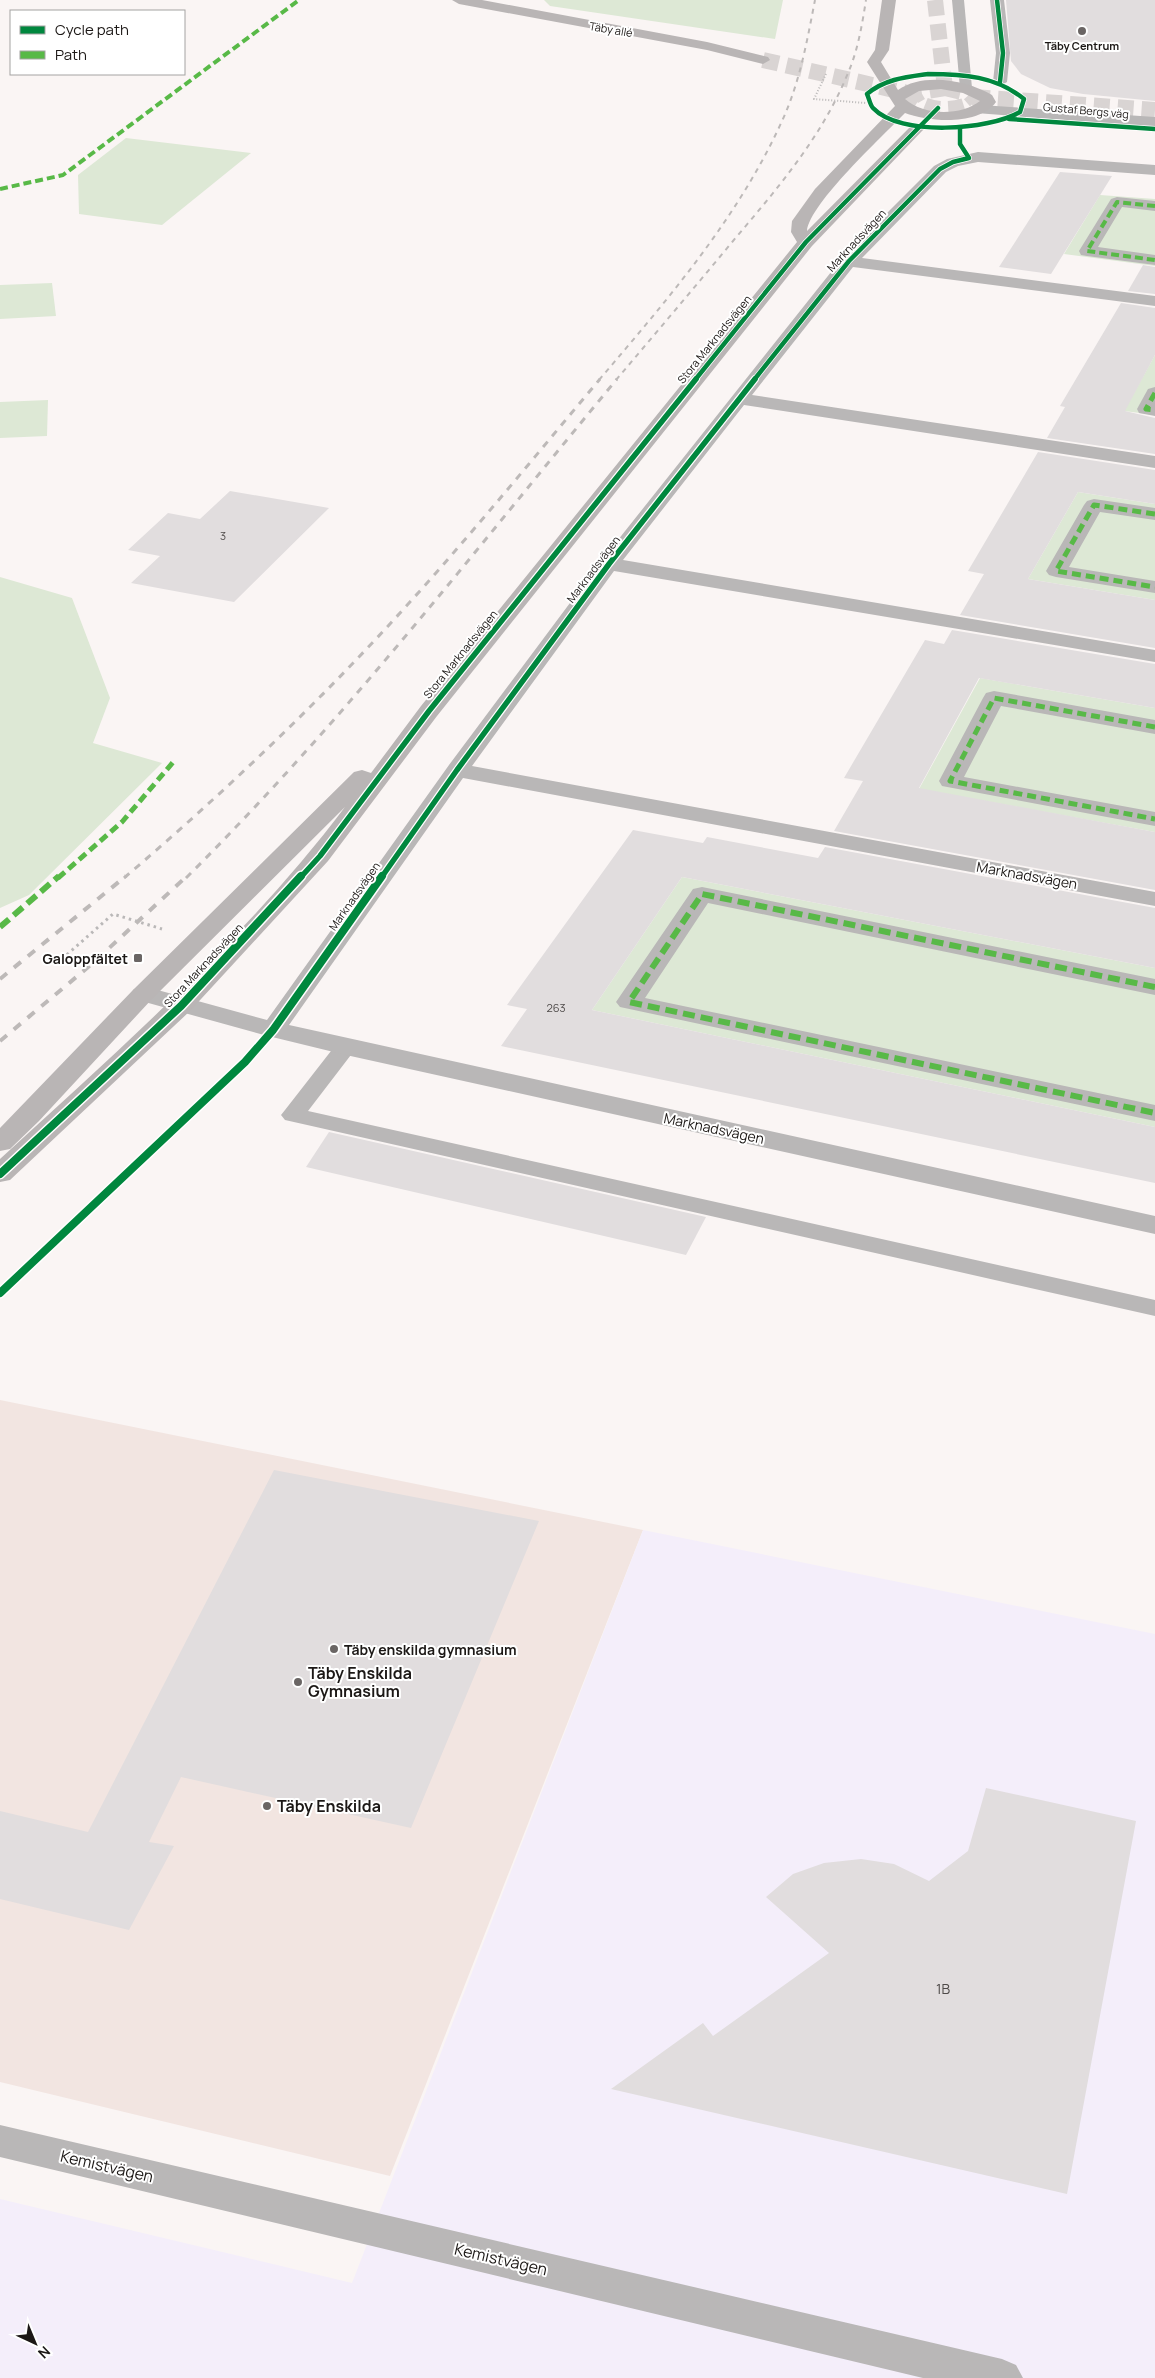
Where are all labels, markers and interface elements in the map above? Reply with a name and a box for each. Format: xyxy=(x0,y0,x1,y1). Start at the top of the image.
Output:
legend xyxy=(10,10,185,75)
street label: Täby allé xyxy=(588,18,634,40)
text: Cycle path xyxy=(55,19,129,40)
marker: Täby Centrum xyxy=(1076,25,1088,37)
place label: Täby Centrum xyxy=(1045,38,1119,53)
text: Path xyxy=(55,44,87,65)
street label: Gustaf Bergs väg xyxy=(1043,99,1129,121)
street label: Marknadsvägen xyxy=(823,206,889,274)
street label: Stora Marknadsvägen xyxy=(674,292,754,386)
house number: 3 xyxy=(220,528,226,543)
street label: Marknadsvägen xyxy=(563,532,623,606)
street label: Stora Marknadsvägen xyxy=(420,607,500,701)
street label: Marknadsvägen xyxy=(975,857,1079,893)
street label: Marknadsvägen xyxy=(325,859,383,933)
street label: Stora Marknadsvägen xyxy=(160,920,246,1010)
place label: Galoppfältet xyxy=(43,949,128,968)
marker: Galoppfältet xyxy=(132,952,144,964)
house number: 263 xyxy=(546,1000,566,1015)
street label: Marknadsvägen xyxy=(662,1108,766,1148)
place label: Täby enskilda gymnasium xyxy=(344,1640,516,1659)
marker: Täby enskilda gymnasium xyxy=(328,1643,340,1655)
place label: Täby Enskilda Gymnasium xyxy=(308,1662,412,1702)
marker: Täby Enskilda Gymnasium xyxy=(292,1676,304,1688)
place label: Täby Enskilda xyxy=(277,1795,381,1817)
marker: Täby Enskilda xyxy=(261,1800,273,1812)
house number: 1B xyxy=(936,1979,950,1998)
street label: Kemistvägen xyxy=(58,2145,156,2187)
street label: Kemistvägen xyxy=(452,2238,550,2280)
north arrow xyxy=(10,2318,60,2368)
text: N xyxy=(34,2342,55,2363)

